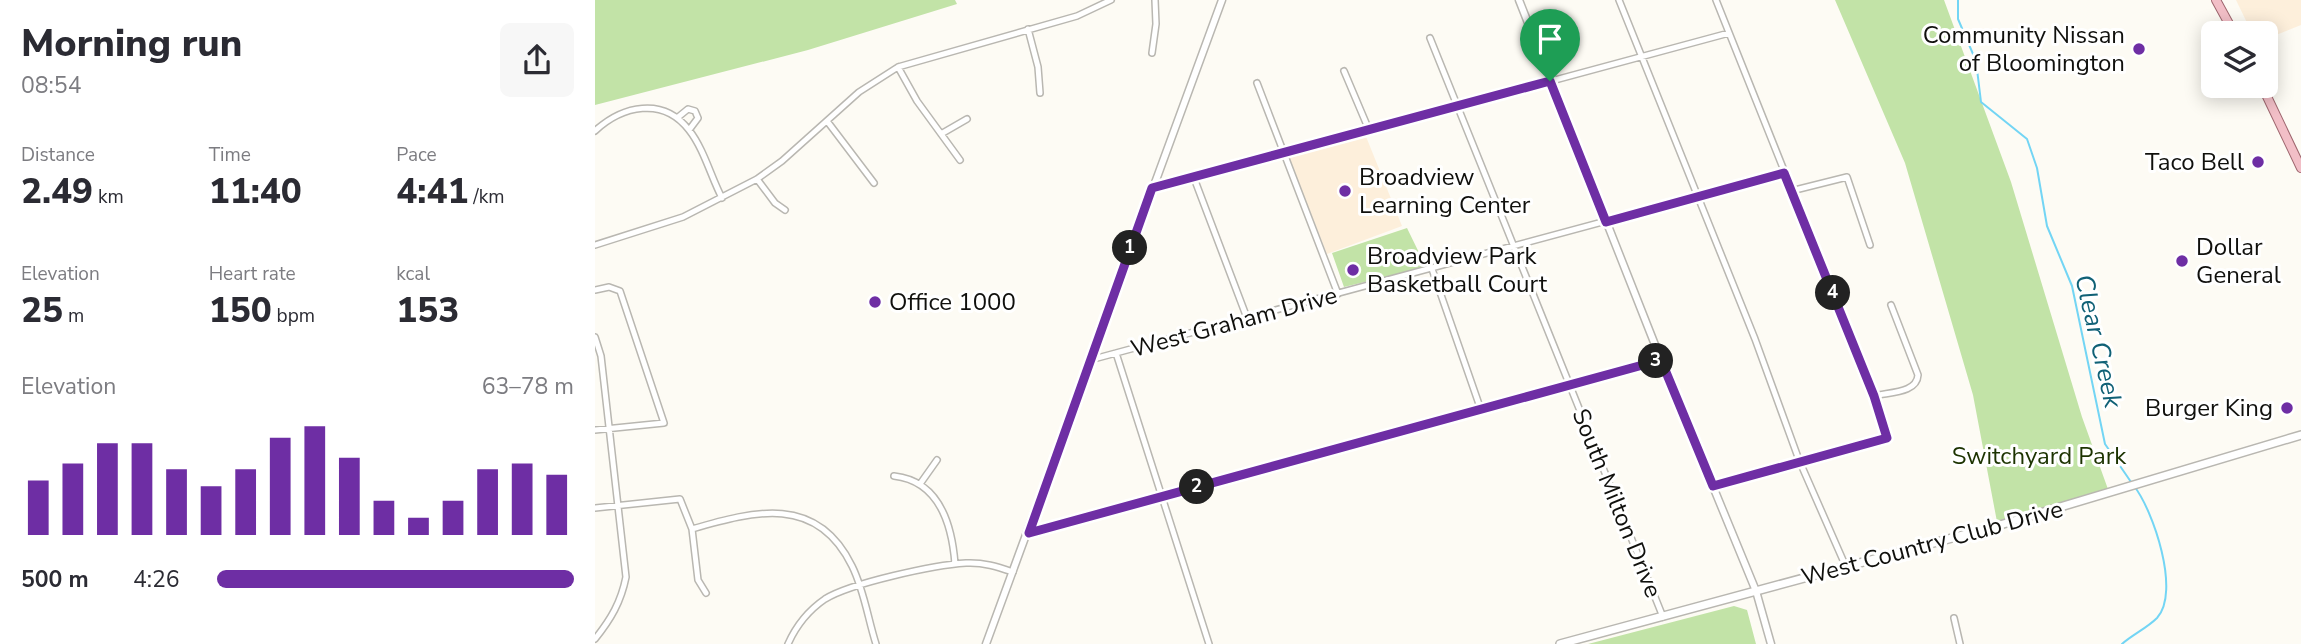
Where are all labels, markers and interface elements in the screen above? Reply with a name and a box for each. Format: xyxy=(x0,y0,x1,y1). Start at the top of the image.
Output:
pin xyxy=(1520,9,1580,81)
text: Morning run xyxy=(21,18,242,69)
place label: Community Nissan of Bloomington xyxy=(1923,19,2125,79)
icon: arrive xyxy=(1531,20,1569,58)
map controls xyxy=(2201,21,2278,98)
button: layers xyxy=(2201,21,2278,98)
button: share xyxy=(500,23,574,97)
marker: Community Nissan of Bloomington xyxy=(2131,41,2147,57)
text: 08:54 xyxy=(21,70,81,101)
text: Distance xyxy=(21,142,95,168)
text: Time xyxy=(209,142,251,168)
text: Pace xyxy=(396,142,437,168)
place label: Taco Bell xyxy=(2145,146,2244,178)
marker: Taco Bell xyxy=(2250,154,2266,170)
place label: Broadview Learning Center xyxy=(1359,161,1531,221)
text: 2.49 xyxy=(21,168,93,215)
text: 11:40 xyxy=(209,168,302,215)
text: 4:41 xyxy=(396,168,468,215)
marker: Broadview Learning Center xyxy=(1337,183,1353,199)
text: km xyxy=(93,184,124,210)
text: /km xyxy=(468,184,504,210)
pin: 1 xyxy=(1113,230,1147,266)
place label: Dollar General xyxy=(2196,231,2281,291)
text: 1 xyxy=(1124,234,1135,260)
place label: Broadview Park Basketball Court xyxy=(1367,240,1548,300)
marker: Dollar General xyxy=(2174,253,2190,269)
text: Elevation xyxy=(21,261,100,287)
text: Heart rate xyxy=(209,261,296,287)
text: kcal xyxy=(396,261,430,287)
marker: Broadview Park Basketball Court xyxy=(1345,262,1361,278)
water label: Clear Creek xyxy=(2066,271,2131,412)
pin: 4 xyxy=(1815,276,1851,310)
street label: West Graham Drive xyxy=(1127,279,1341,365)
text: 4 xyxy=(1827,279,1838,305)
place label: Office 1000 xyxy=(889,286,1016,318)
text: 25 xyxy=(21,287,63,334)
text: 150 xyxy=(209,287,272,334)
text: 153 xyxy=(396,287,459,334)
marker: Office 1000 xyxy=(867,294,883,310)
text: m xyxy=(63,303,84,329)
text: bpm xyxy=(272,303,315,329)
pin: 3 xyxy=(1639,344,1673,378)
text: 3 xyxy=(1650,347,1661,373)
text: Elevation xyxy=(21,371,116,402)
text: 63–78 m xyxy=(482,371,574,402)
place label: Burger King xyxy=(2145,392,2273,424)
marker: Burger King xyxy=(2279,400,2295,416)
street label: South Milton Drive xyxy=(1564,404,1670,602)
park label: Switchyard Park xyxy=(1952,440,2127,472)
pin: 2 xyxy=(1179,470,1215,504)
text: 2 xyxy=(1191,473,1202,499)
street label: West Country Club Drive xyxy=(1798,493,2066,593)
text: 500 m xyxy=(21,564,89,595)
text: 4:26 xyxy=(133,564,180,595)

